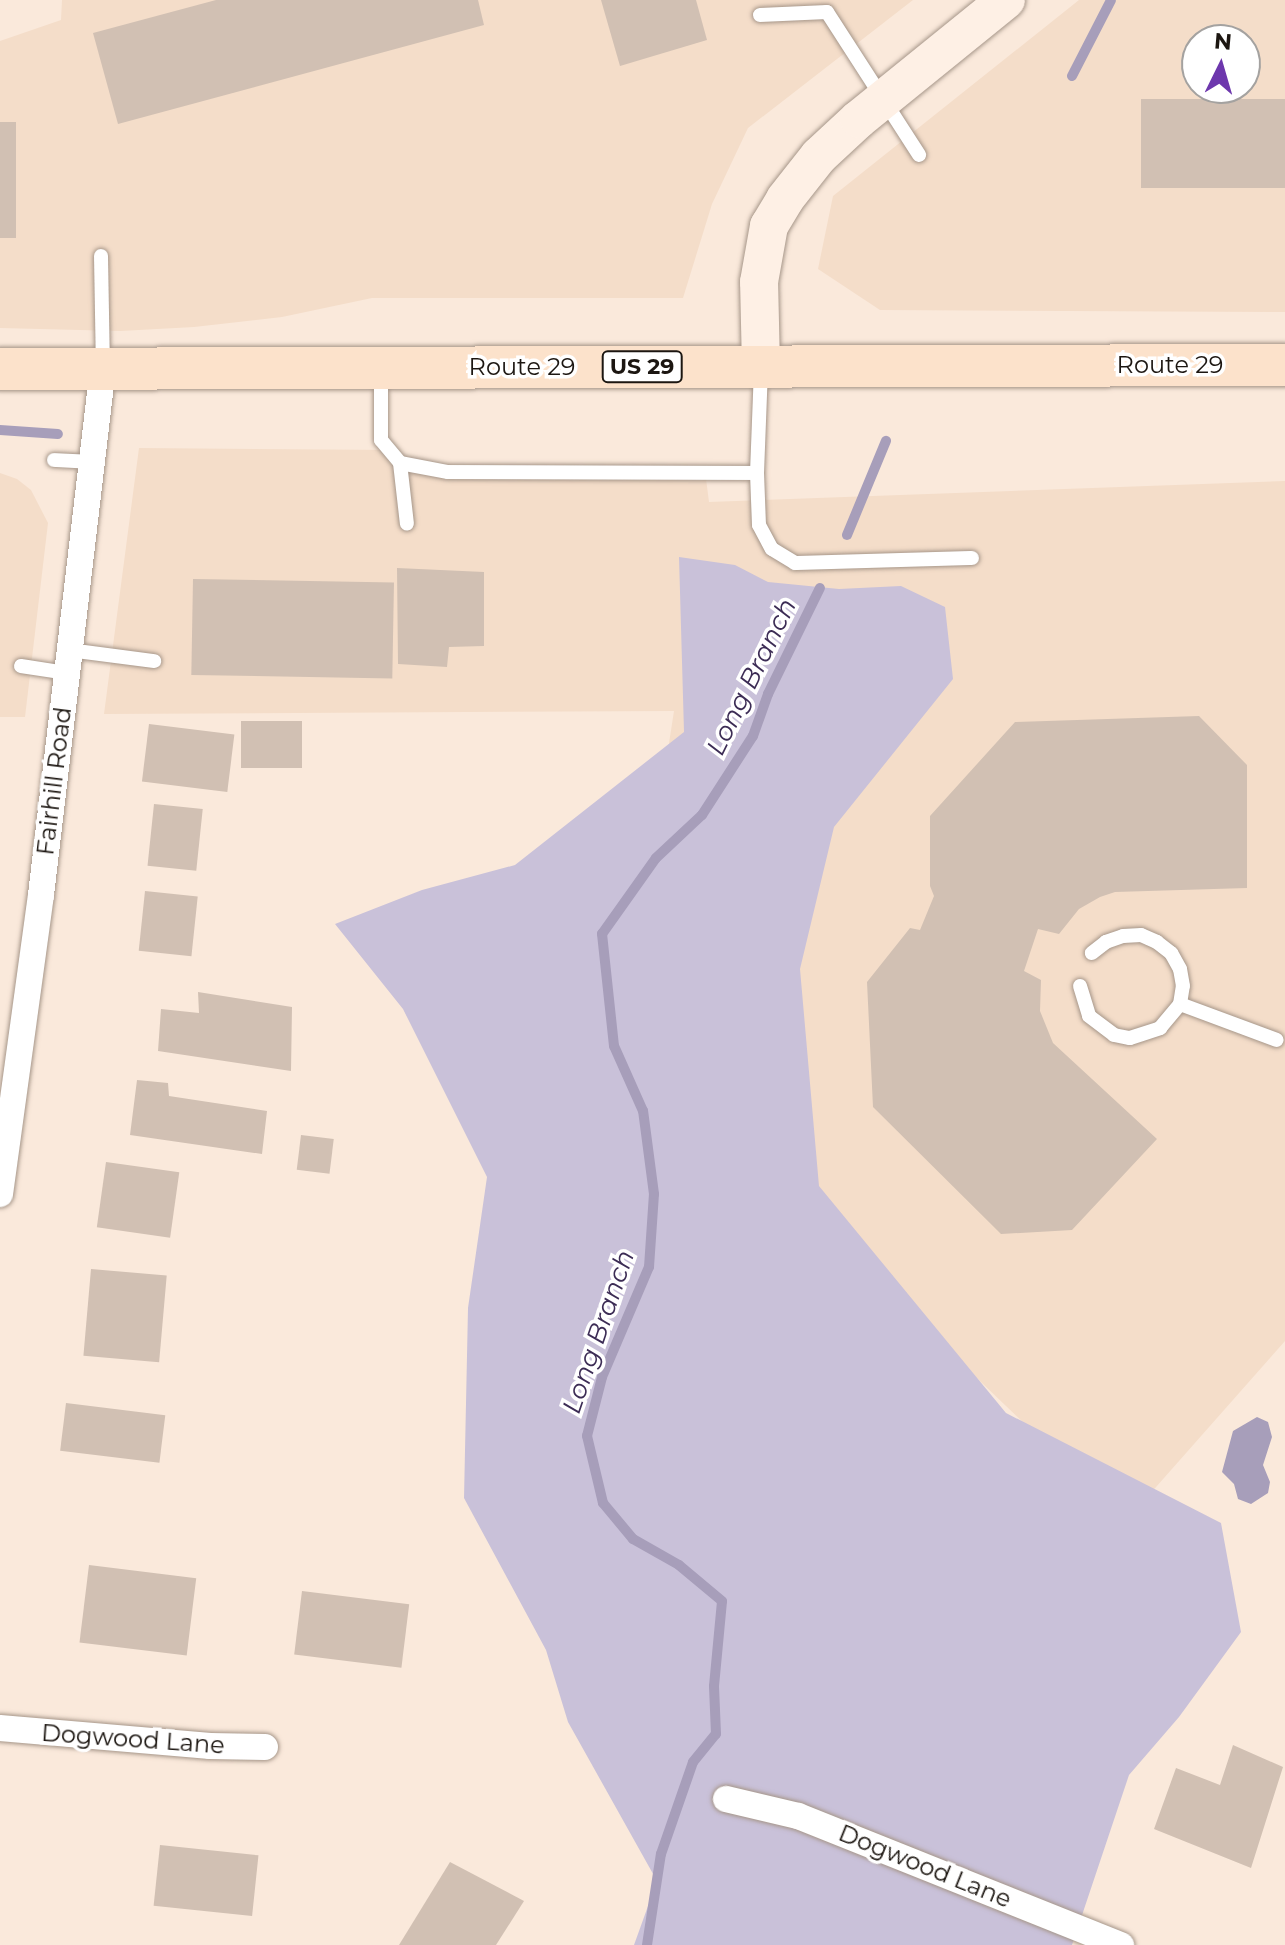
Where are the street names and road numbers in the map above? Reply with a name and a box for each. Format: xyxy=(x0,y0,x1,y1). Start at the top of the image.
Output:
road number: US 29 xyxy=(600,349,684,385)
street label: Route 29 xyxy=(1117,351,1223,379)
street label: Route 29 xyxy=(469,353,575,381)
street label: Fairhill Road xyxy=(31,705,77,857)
street label: Dogwood Lane xyxy=(40,1718,226,1760)
street label: Dogwood Lane xyxy=(834,1818,1016,1914)

